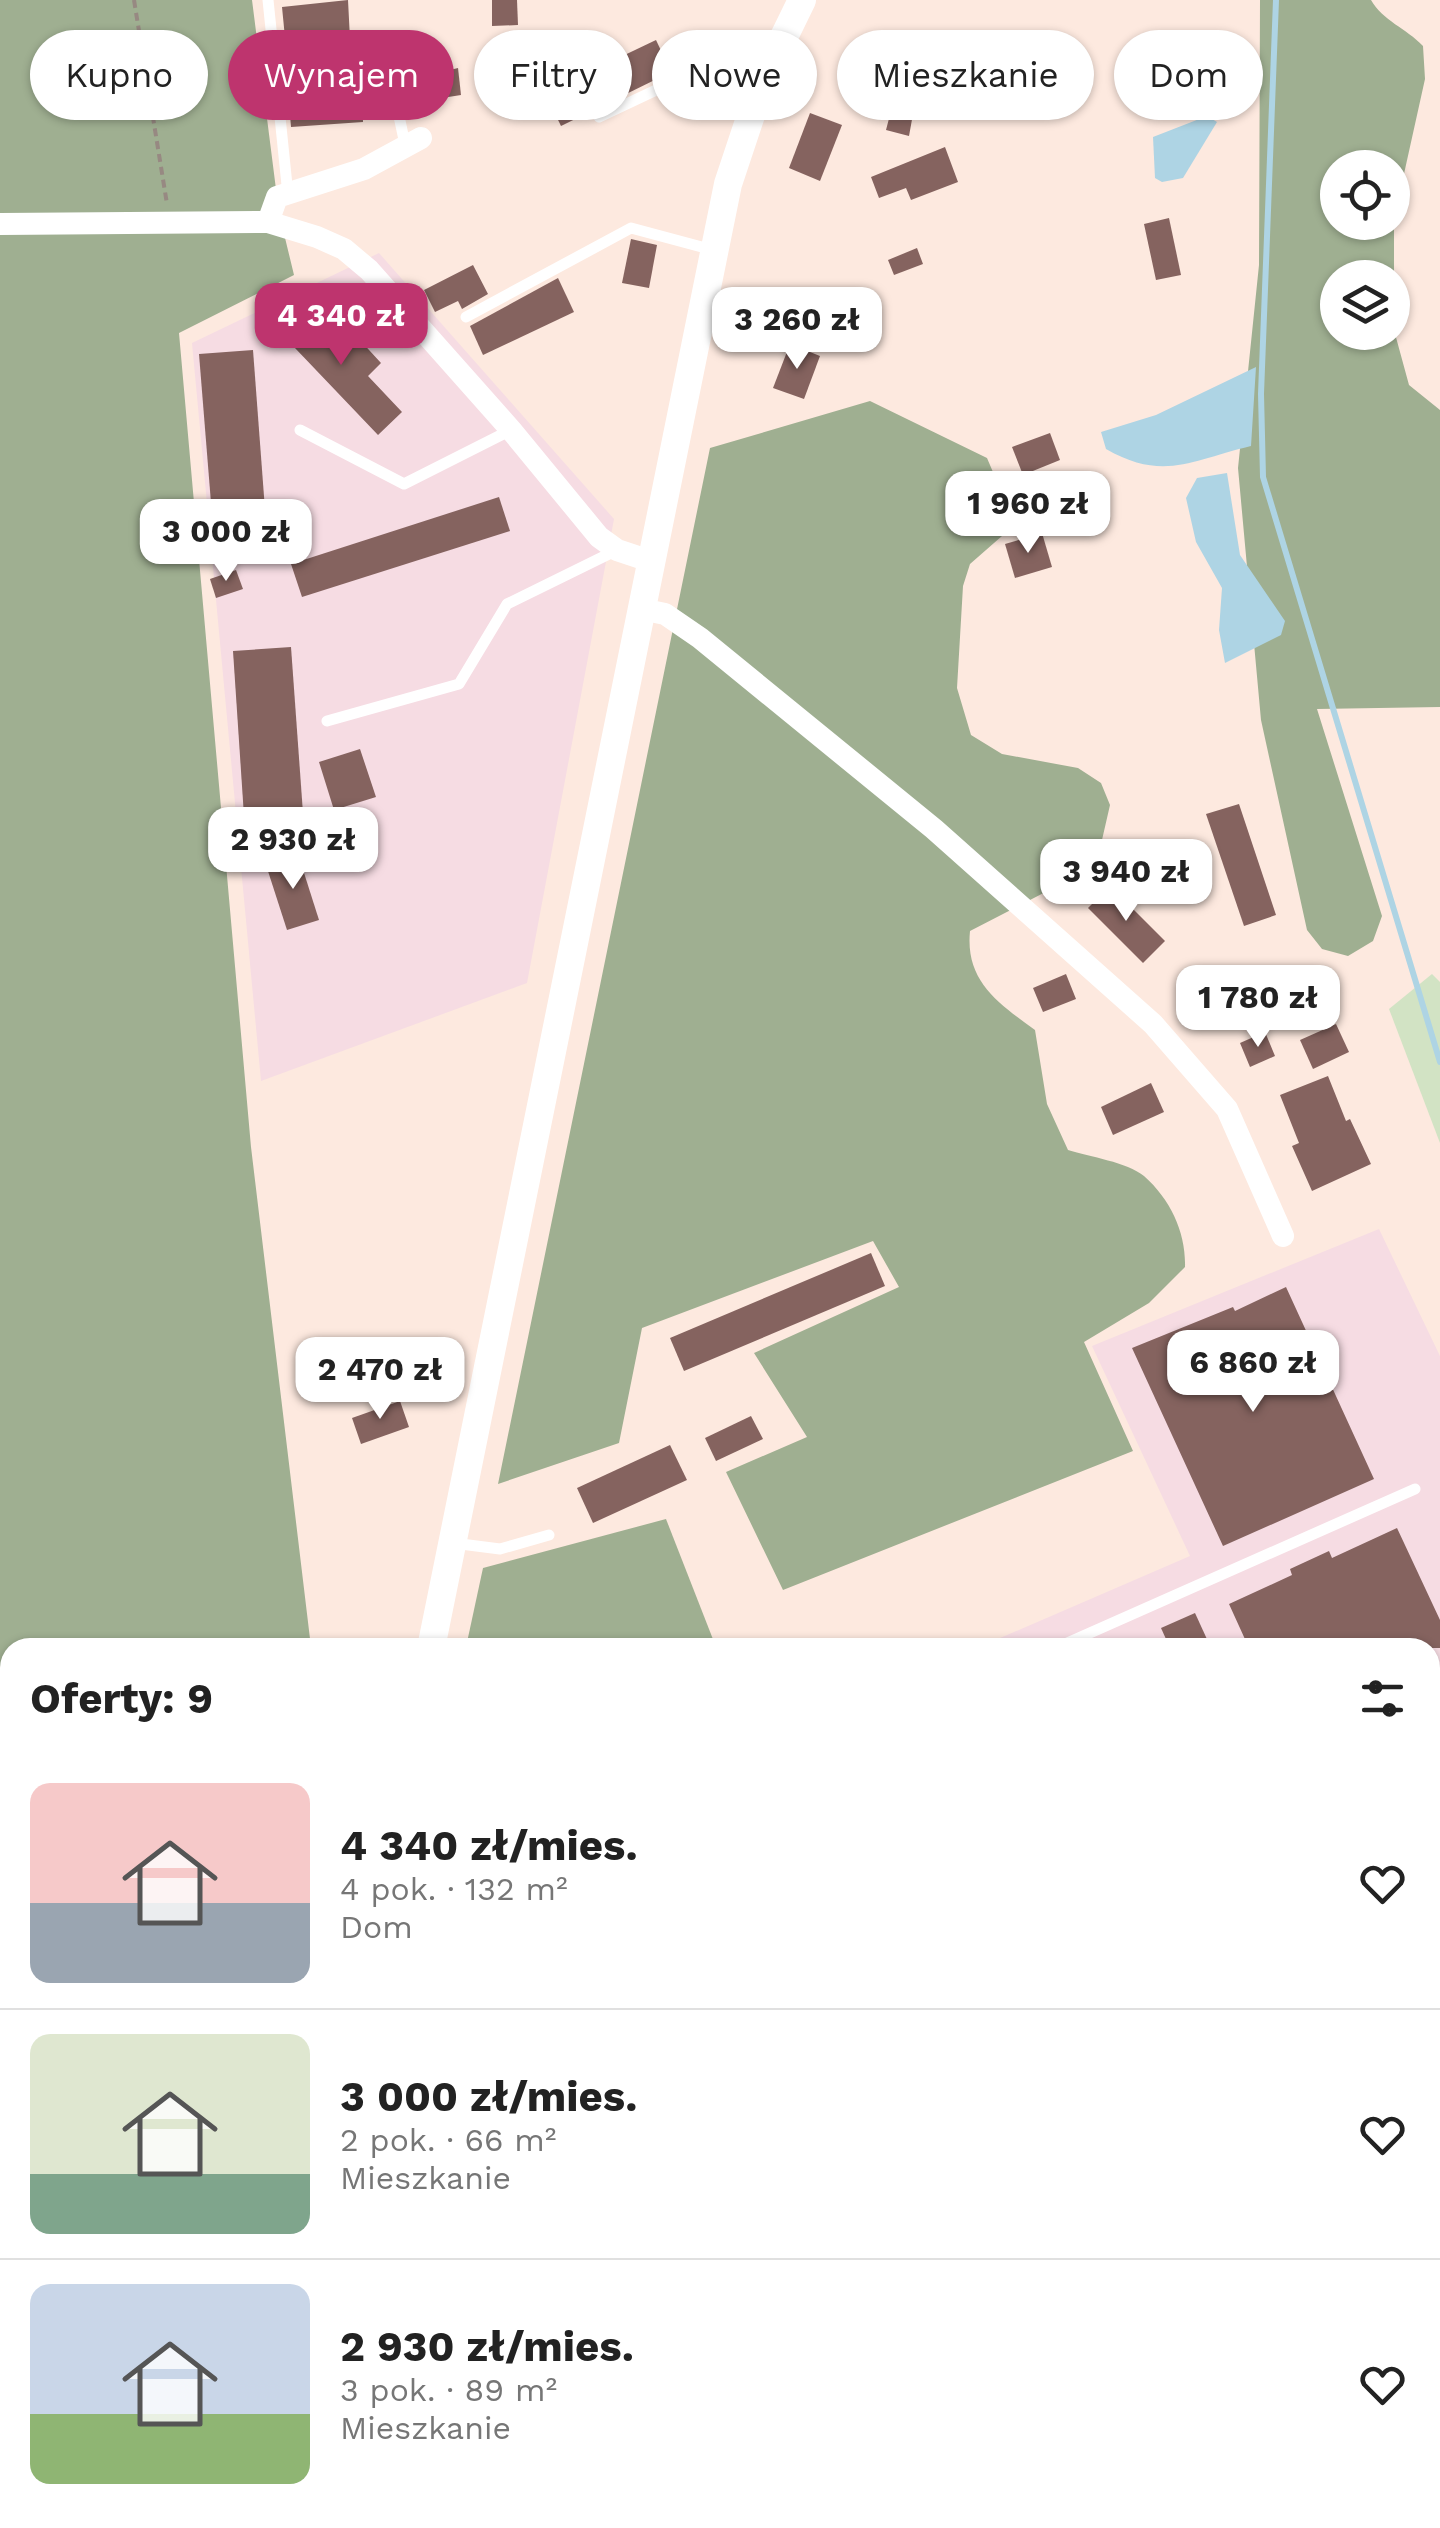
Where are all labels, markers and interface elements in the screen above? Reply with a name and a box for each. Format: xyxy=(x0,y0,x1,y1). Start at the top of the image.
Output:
chip: Kupno xyxy=(30,30,208,120)
chip: Wynajem xyxy=(228,30,454,120)
chip: Filtry xyxy=(474,30,632,120)
chip: Nowe xyxy=(652,30,817,120)
chip: Mieszkanie xyxy=(837,30,1094,120)
chip: Dom xyxy=(1114,30,1263,120)
map controls xyxy=(1320,150,1410,350)
button: locate xyxy=(1320,150,1410,240)
button: layers xyxy=(1320,260,1410,350)
pin: 4 340 zł xyxy=(238,283,444,368)
pin: 3 260 zł xyxy=(694,287,900,372)
text: 4 340 zł xyxy=(277,296,405,334)
text: 3 260 zł xyxy=(734,300,860,338)
pin: 1 960 zł xyxy=(925,471,1131,556)
text: 1 960 zł xyxy=(967,484,1089,522)
pin: 3 000 zł xyxy=(123,499,329,584)
text: 3 000 zł xyxy=(162,512,290,550)
pin: 2 930 zł xyxy=(190,807,396,892)
text: 2 930 zł xyxy=(230,820,356,858)
pin: 3 940 zł xyxy=(1023,839,1229,924)
text: 3 940 zł xyxy=(1062,852,1190,890)
pin: 1 780 zł xyxy=(1155,965,1361,1050)
text: 1 780 zł xyxy=(1198,978,1318,1016)
pin: 6 860 zł xyxy=(1150,1330,1356,1415)
pin: 2 470 zł xyxy=(277,1337,483,1422)
text: 6 860 zł xyxy=(1189,1343,1317,1381)
text: 2 470 zł xyxy=(318,1350,443,1388)
icon: filters xyxy=(1355,1671,1410,1726)
text: Oferty: 9 xyxy=(30,1674,213,1723)
text: 4 340 zł/mies. xyxy=(340,1821,638,1870)
icon: home xyxy=(110,1823,230,1943)
icon: heart xyxy=(1355,1856,1410,1911)
text: 4 pok. · 132 m² xyxy=(340,1870,568,1908)
text: Dom xyxy=(340,1908,413,1946)
text: 3 000 zł/mies. xyxy=(340,2072,637,2121)
icon: home xyxy=(110,2074,230,2194)
icon: heart xyxy=(1355,2107,1410,2162)
text: 2 pok. · 66 m² xyxy=(340,2121,557,2159)
text: Mieszkanie xyxy=(340,2159,511,2197)
text: 2 930 zł/mies. xyxy=(340,2322,634,2371)
icon: home xyxy=(110,2324,230,2444)
icon: heart xyxy=(1355,2357,1410,2412)
text: 3 pok. · 89 m² xyxy=(340,2371,557,2409)
text: Mieszkanie xyxy=(340,2409,511,2447)

